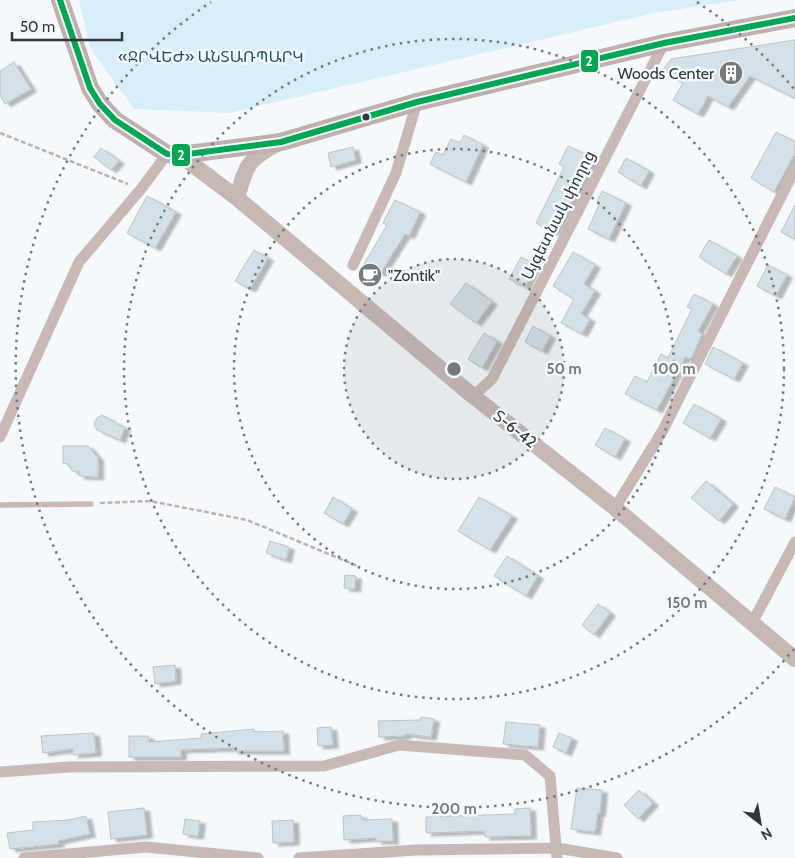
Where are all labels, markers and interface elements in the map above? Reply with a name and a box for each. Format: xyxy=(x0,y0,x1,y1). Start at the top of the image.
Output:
scale bar xyxy=(12,10,122,42)
text: 50 m xyxy=(20,18,55,36)
park label: «ՋՐՎԵԺ» ԱՆՏԱՌՊԱՐԿ xyxy=(118,47,304,66)
line badge: 2 xyxy=(580,49,599,73)
text: 2 xyxy=(585,52,593,70)
building icon: Woods Center xyxy=(718,60,744,86)
place label: Woods Center xyxy=(618,64,715,83)
unlabelled marker xyxy=(361,112,371,122)
line badge: 2 xyxy=(171,143,191,167)
text: 2 xyxy=(177,146,185,164)
street label: Այգետնակ փողոց xyxy=(517,147,599,283)
cafe icon: "Zontik" xyxy=(357,262,383,288)
place label: "Zontik" xyxy=(388,266,440,285)
centre of rings xyxy=(445,360,463,378)
text: 50 m xyxy=(546,360,582,378)
text: 100 m xyxy=(652,360,696,378)
street label: Տ-6-42 xyxy=(490,406,540,452)
text: 150 m xyxy=(667,594,707,612)
north arrow xyxy=(735,798,785,848)
text: 200 m xyxy=(431,800,477,818)
text: N xyxy=(758,824,776,844)

